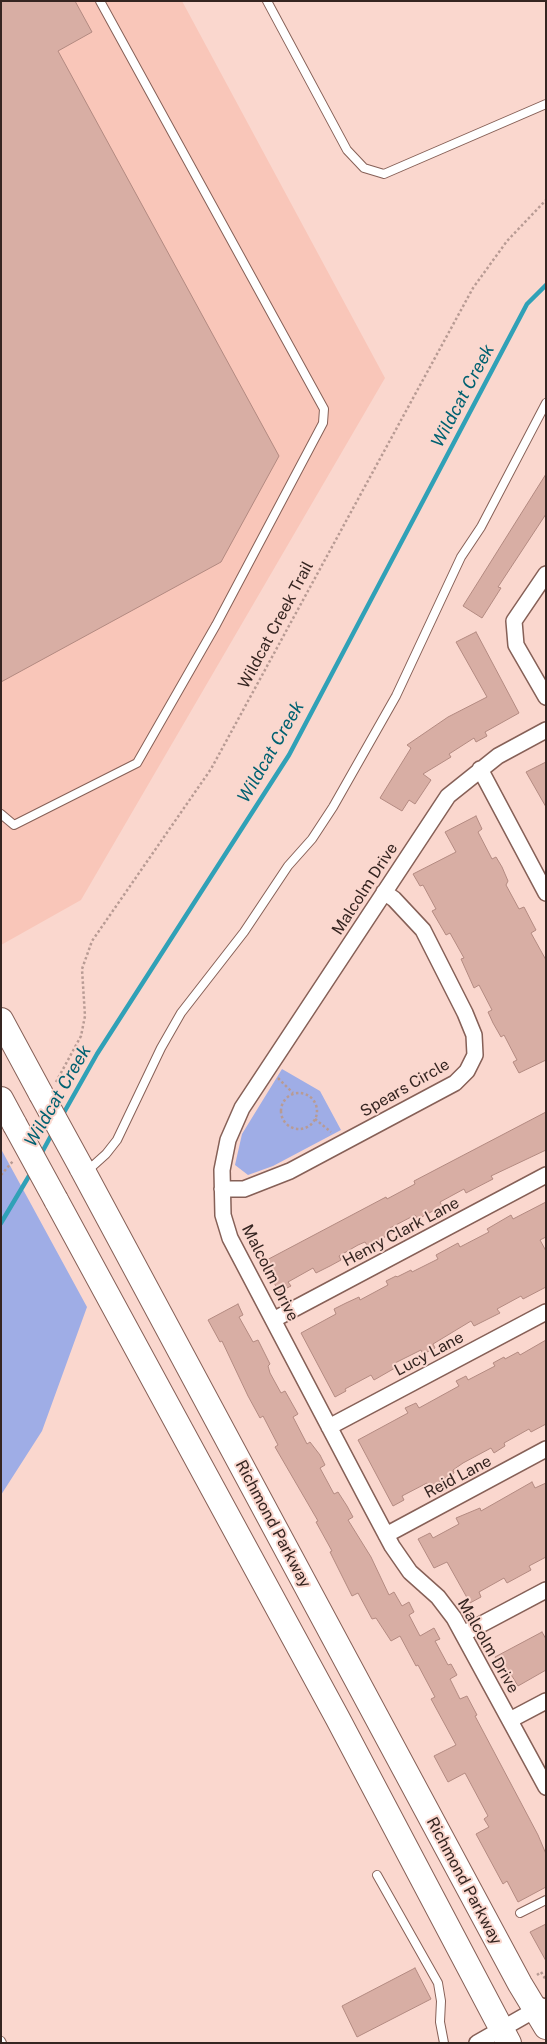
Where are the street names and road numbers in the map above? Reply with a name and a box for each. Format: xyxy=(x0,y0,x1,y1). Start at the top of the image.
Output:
street label: Wildcat Creek Trail xyxy=(234,558,318,692)
street label: Malcolm Drive xyxy=(328,839,402,939)
street label: Spears Circle xyxy=(357,1055,453,1121)
street label: Henry Clark Lane xyxy=(339,1193,463,1271)
street label: Malcolm Drive xyxy=(237,1221,303,1325)
street label: Lucy Lane xyxy=(391,1328,467,1380)
street label: Reid Lane xyxy=(421,1451,495,1503)
street label: Richmond Parkway xyxy=(231,1457,315,1591)
street label: Malcolm Drive xyxy=(453,1595,523,1697)
street label: Richmond Parkway xyxy=(422,1814,506,1948)

